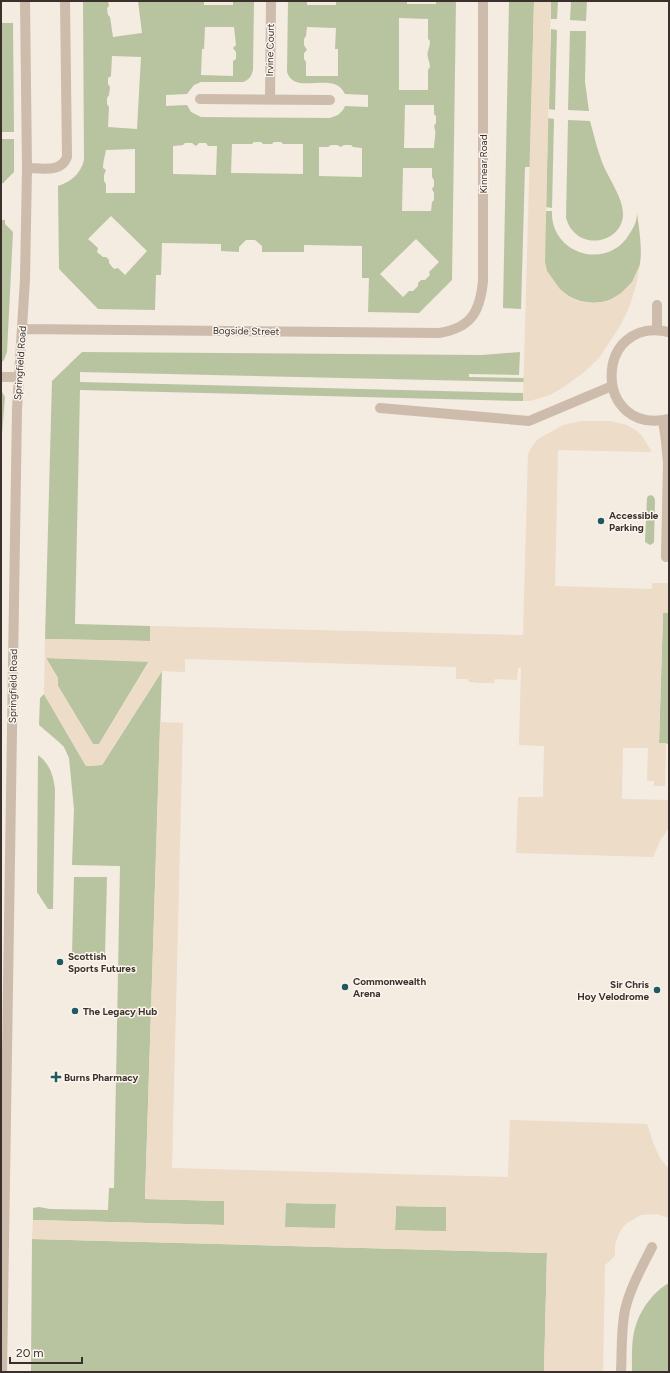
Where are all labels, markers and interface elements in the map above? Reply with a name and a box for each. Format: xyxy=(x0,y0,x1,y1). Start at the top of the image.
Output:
street label: Irvine Court xyxy=(263,23,277,77)
street label: Kinnear Road xyxy=(477,134,490,194)
street label: Bogside Street xyxy=(213,324,280,338)
street label: Springfield Road xyxy=(11,325,29,400)
place label: Accessible Parking xyxy=(609,509,659,534)
marker: Accessible Parking xyxy=(596,516,606,526)
street label: Springfield Road xyxy=(6,649,20,723)
place label: Scottish Sports Futures xyxy=(68,950,136,975)
marker: Scottish Sports Futures xyxy=(55,957,65,967)
place label: Commonwealth Arena xyxy=(353,975,426,1000)
place label: Sir Chris Hoy Velodrome xyxy=(577,978,649,1003)
marker: Commonwealth Arena xyxy=(340,982,350,992)
marker: Sir Chris Hoy Velodrome xyxy=(652,985,662,995)
place label: The Legacy Hub xyxy=(83,1005,157,1018)
marker: The Legacy Hub xyxy=(70,1006,80,1016)
place label: Burns Pharmacy xyxy=(64,1071,138,1084)
marker: Burns Pharmacy xyxy=(51,1072,61,1082)
scale bar xyxy=(10,1339,82,1365)
text: 20 m xyxy=(16,1346,44,1360)

